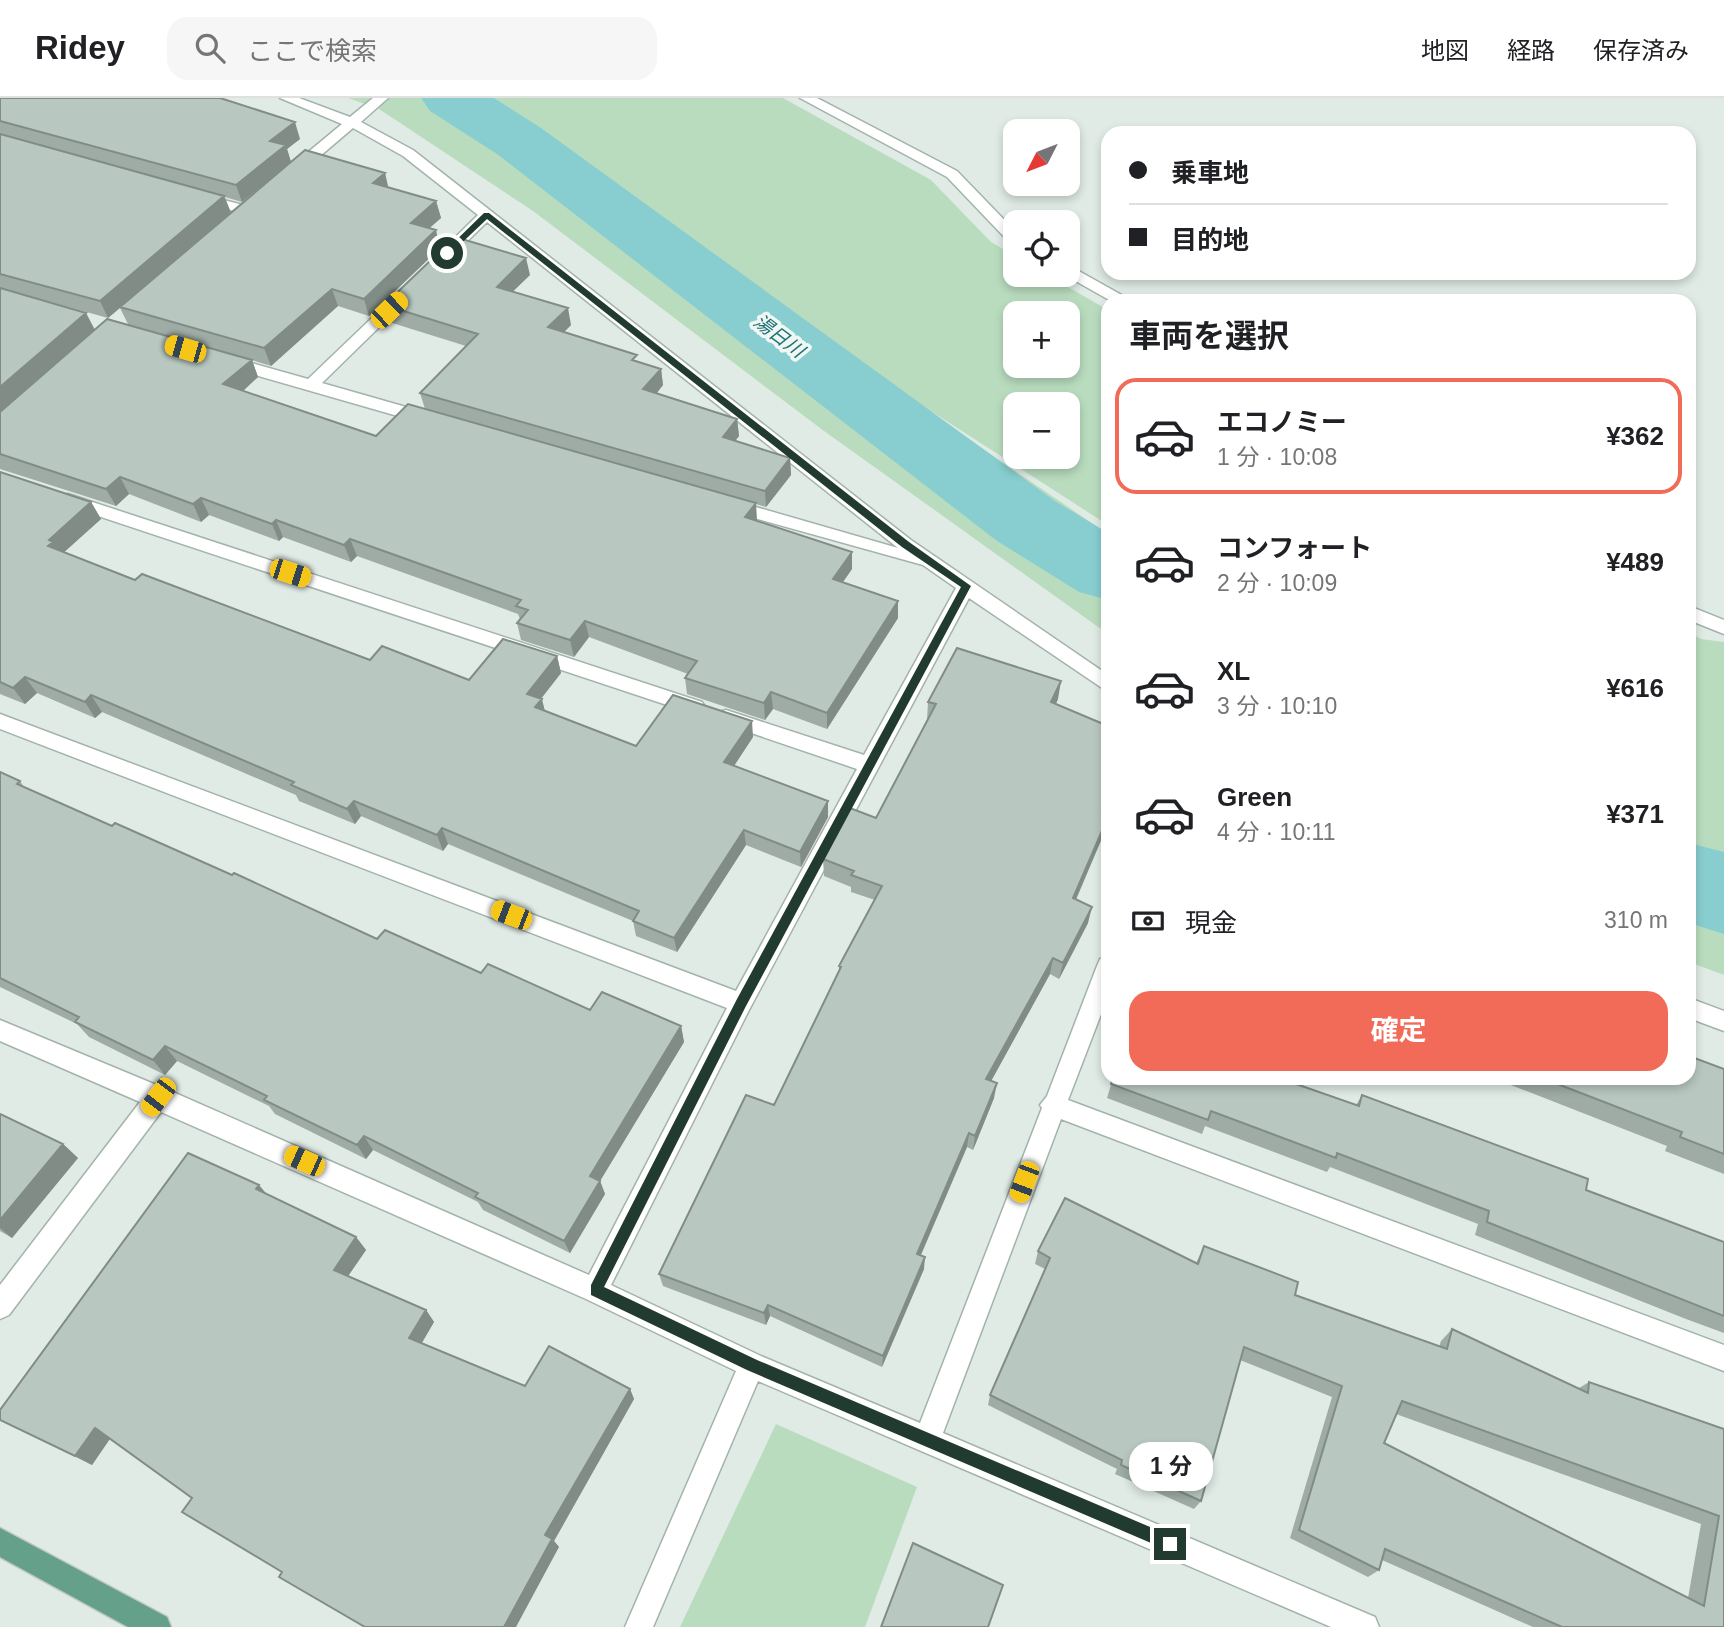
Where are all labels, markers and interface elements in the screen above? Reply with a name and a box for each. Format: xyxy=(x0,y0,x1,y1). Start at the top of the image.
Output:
search box xyxy=(167,17,657,80)
text: Ridey xyxy=(35,29,125,66)
icon: search xyxy=(191,29,229,67)
text: ここで検索 xyxy=(247,36,377,66)
text: 地図 xyxy=(1421,37,1469,64)
text: 経路 xyxy=(1507,37,1555,64)
text: 保存済み xyxy=(1593,37,1689,64)
north arrow xyxy=(1003,119,1080,196)
map controls xyxy=(1003,119,1080,469)
text: 乗車地 xyxy=(1171,158,1249,188)
button: locate xyxy=(1003,210,1080,287)
text: 目的地 xyxy=(1171,225,1249,255)
route start xyxy=(431,237,463,269)
car xyxy=(367,288,412,332)
button: + xyxy=(1003,301,1080,378)
water label: 湯日川 xyxy=(750,310,810,363)
text: 車両を選択 xyxy=(1129,318,1289,354)
car xyxy=(162,333,209,365)
button: − xyxy=(1003,392,1080,469)
icon: car xyxy=(1133,405,1196,468)
text: エコノミー xyxy=(1217,407,1347,437)
text: ¥362 xyxy=(1606,421,1664,451)
text: 1 分 · 10:08 xyxy=(1217,444,1337,470)
icon: car xyxy=(1133,531,1196,594)
text: コンフォート xyxy=(1217,533,1372,563)
text: ¥489 xyxy=(1606,547,1664,577)
car xyxy=(267,557,314,589)
text: 2 分 · 10:09 xyxy=(1217,570,1337,596)
text: XL xyxy=(1217,656,1250,686)
icon: car xyxy=(1133,657,1196,720)
text: ¥616 xyxy=(1606,673,1664,703)
text: 3 分 · 10:10 xyxy=(1217,693,1337,719)
text: Green xyxy=(1217,782,1292,812)
icon: car xyxy=(1133,783,1196,846)
text: ¥371 xyxy=(1606,799,1664,829)
text: 4 分 · 10:11 xyxy=(1217,819,1335,845)
car xyxy=(488,898,535,932)
icon: cash xyxy=(1129,902,1167,940)
text: 310 m xyxy=(1604,907,1668,933)
text: 現金 xyxy=(1185,908,1237,938)
button: 確定 xyxy=(1129,991,1668,1071)
car xyxy=(137,1074,180,1120)
car xyxy=(281,1143,328,1179)
car xyxy=(1007,1159,1042,1205)
callout: 1 分 xyxy=(1128,1442,1212,1492)
text: 1 分 xyxy=(1150,1453,1192,1479)
route end xyxy=(1154,1528,1186,1560)

